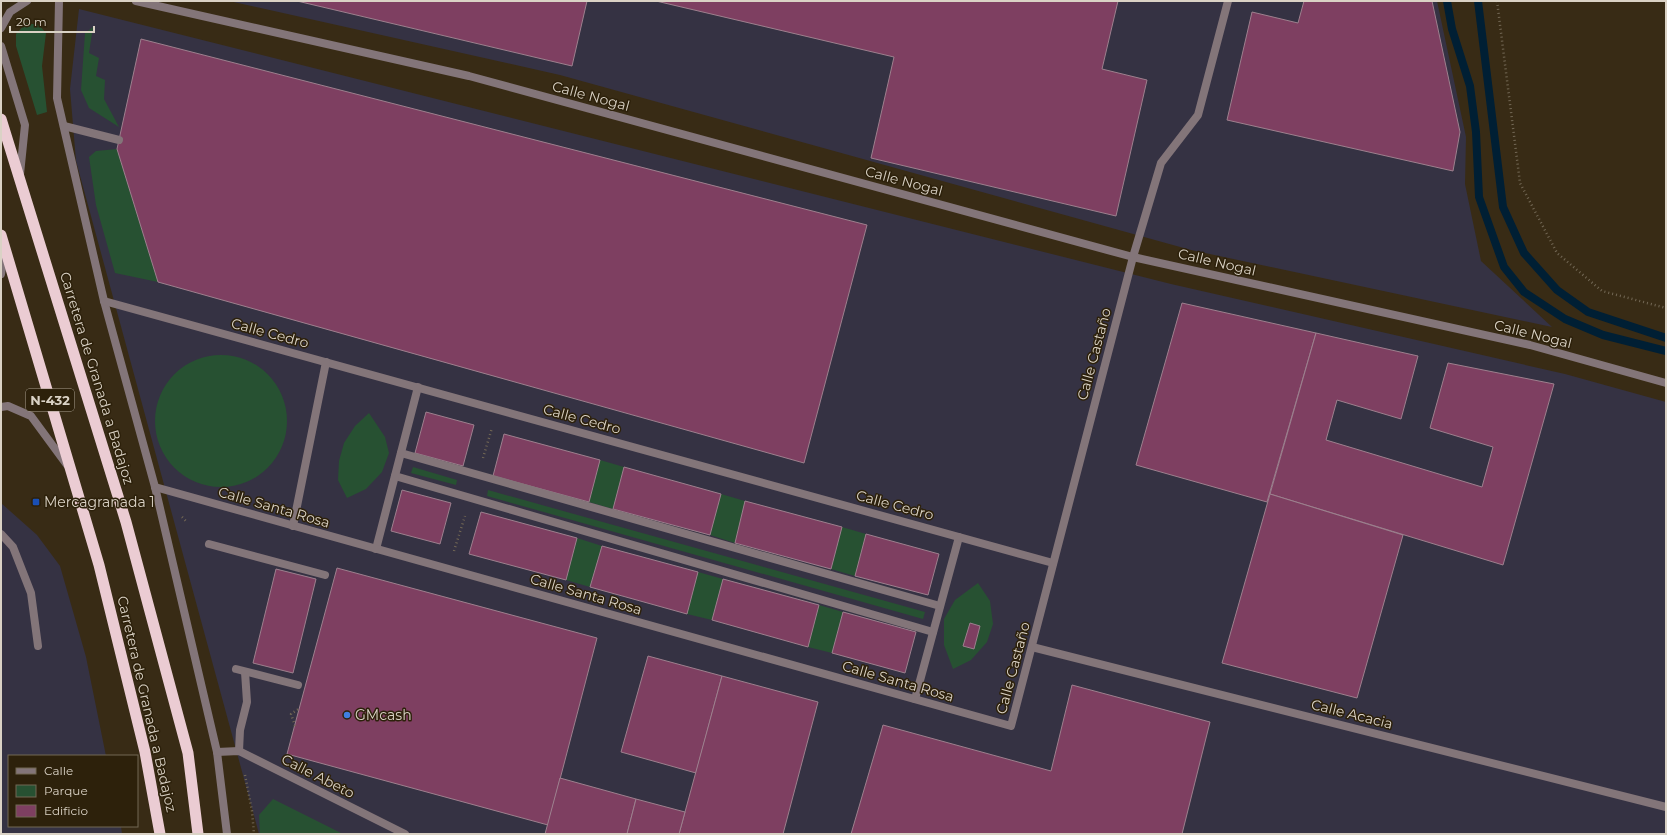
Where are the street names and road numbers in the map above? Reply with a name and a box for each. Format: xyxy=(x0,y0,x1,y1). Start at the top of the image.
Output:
street label: Calle Nogal xyxy=(550,77,632,115)
street label: Calle Nogal xyxy=(863,162,945,200)
street label: Calle Nogal xyxy=(1176,244,1258,280)
street label: Carretera de Granada a Badajoz xyxy=(56,270,138,486)
street label: Calle Castaño xyxy=(1073,306,1115,402)
street label: Calle Cedro xyxy=(229,314,311,352)
street label: Calle Nogal xyxy=(1492,316,1574,352)
road number: N-432 xyxy=(26,389,74,411)
street label: Calle Cedro xyxy=(541,400,623,438)
street label: Calle Santa Rosa xyxy=(216,482,332,532)
street label: Calle Cedro xyxy=(854,486,936,524)
street label: Calle Santa Rosa xyxy=(528,569,644,619)
street label: Carretera de Granada a Badajoz xyxy=(113,594,181,814)
street label: Calle Castaño xyxy=(992,620,1034,716)
street label: Calle Santa Rosa xyxy=(840,656,956,706)
street label: Calle Acacia xyxy=(1309,695,1395,733)
street label: Calle Abeto xyxy=(278,750,358,802)

